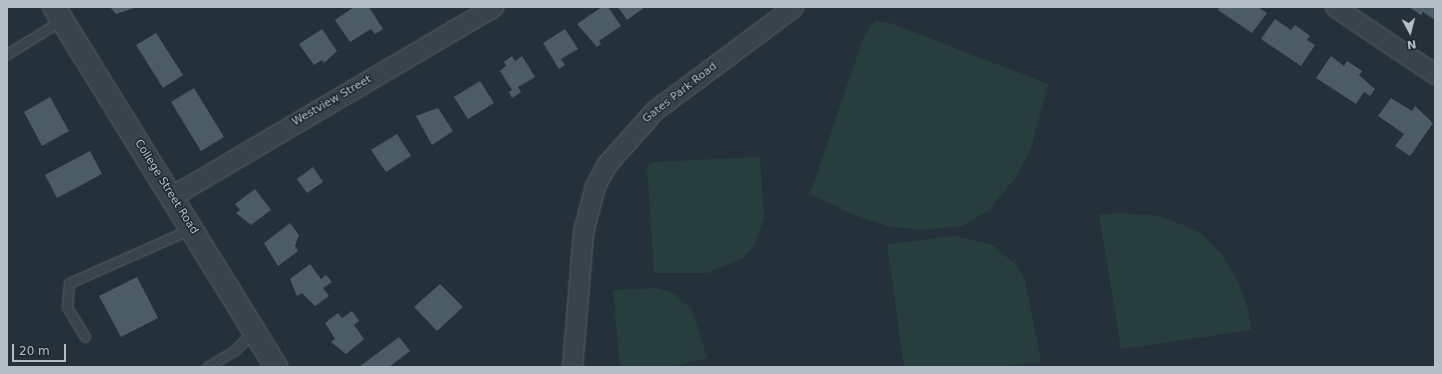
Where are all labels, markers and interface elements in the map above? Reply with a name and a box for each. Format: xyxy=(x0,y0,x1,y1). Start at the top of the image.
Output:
north arrow xyxy=(1390,12,1430,52)
text: N xyxy=(1406,37,1417,51)
street label: Gates Park Road xyxy=(640,60,720,126)
street label: Westview Street xyxy=(290,73,374,129)
street label: College Street Road xyxy=(132,137,200,237)
scale bar xyxy=(14,336,68,362)
text: 20 m xyxy=(19,344,50,358)

